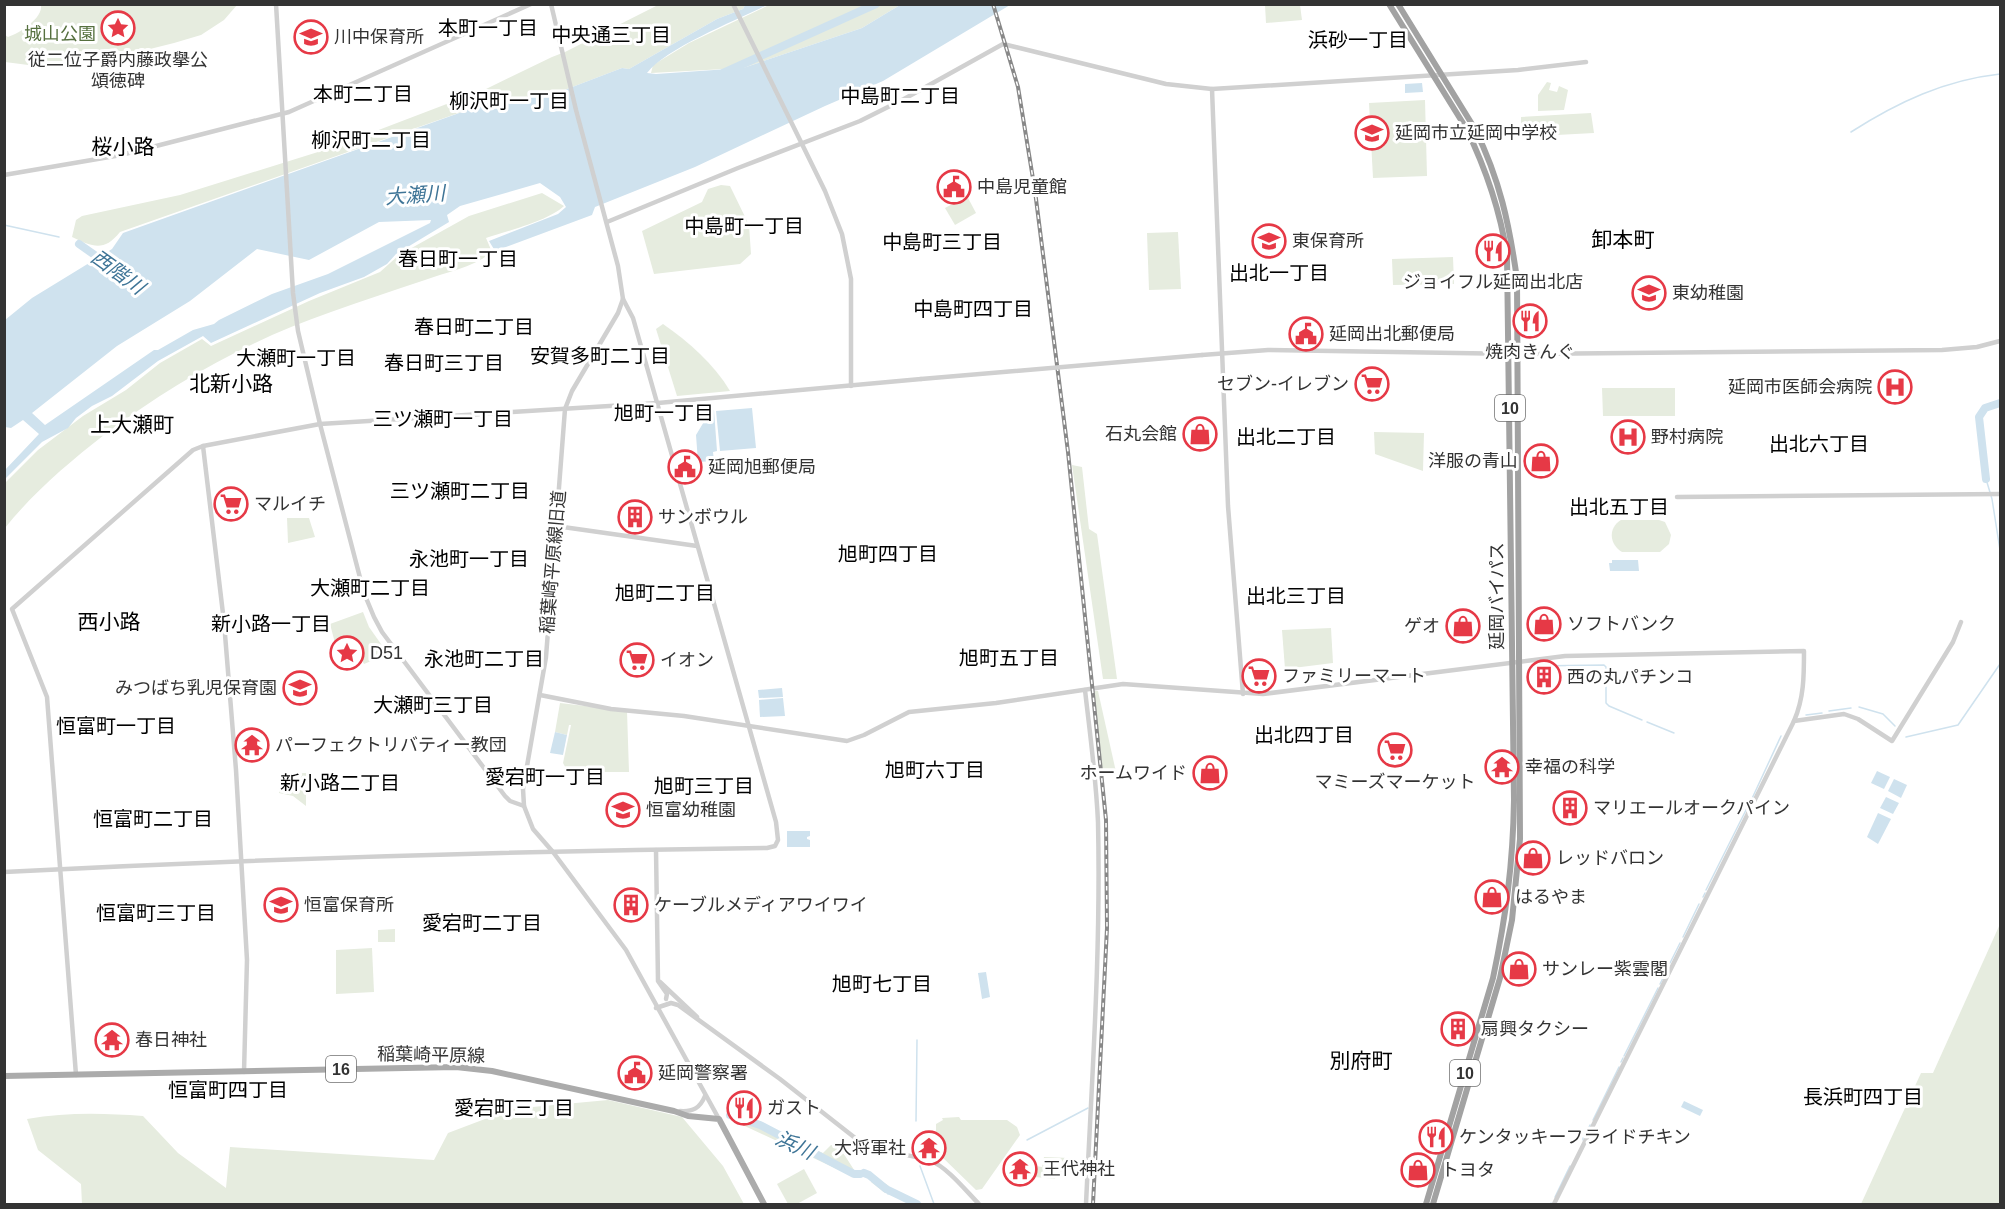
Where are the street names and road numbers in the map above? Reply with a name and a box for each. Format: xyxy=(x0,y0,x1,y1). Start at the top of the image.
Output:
road number: 10 xyxy=(1495,395,1525,421)
street label: 稲葉崎平原線旧道 xyxy=(537,489,569,635)
street label: 延岡バイパス xyxy=(1487,542,1507,650)
street label: 稲葉崎平原線 xyxy=(377,1044,485,1066)
road number: 16 xyxy=(326,1056,356,1082)
road number: 10 xyxy=(1450,1060,1480,1086)

